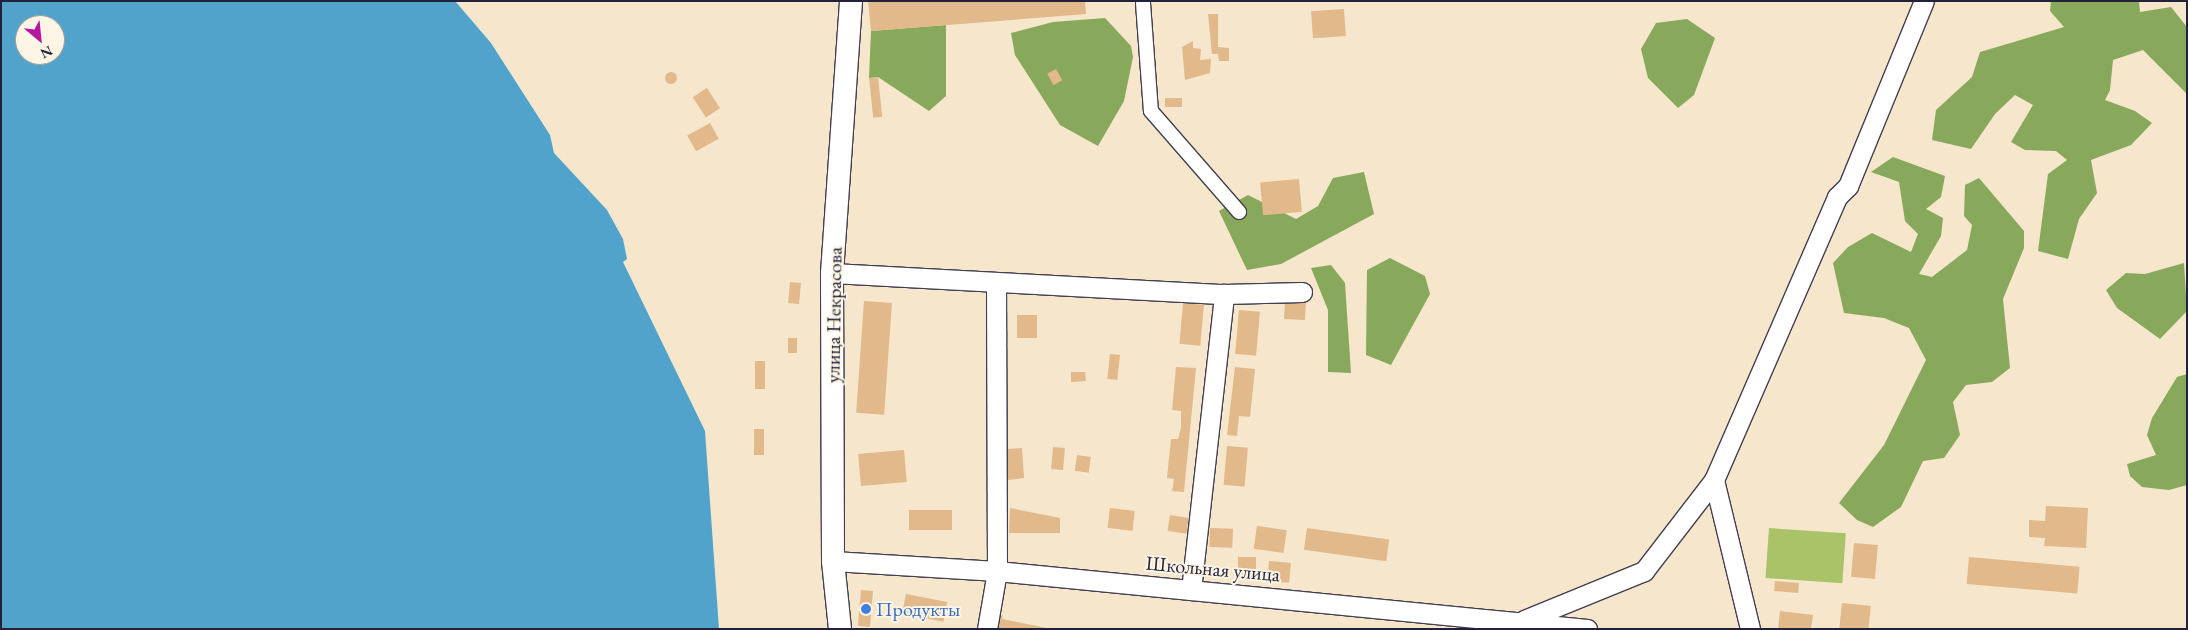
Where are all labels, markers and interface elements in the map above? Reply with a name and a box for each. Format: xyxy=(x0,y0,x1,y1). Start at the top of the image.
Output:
north arrow xyxy=(15,15,65,65)
text: N xyxy=(37,42,56,63)
street label: улица Некрасова xyxy=(821,247,847,383)
street label: Школьная улица xyxy=(1145,551,1281,587)
place label: Продукты xyxy=(876,597,960,621)
marker: Продукты xyxy=(860,603,872,615)

